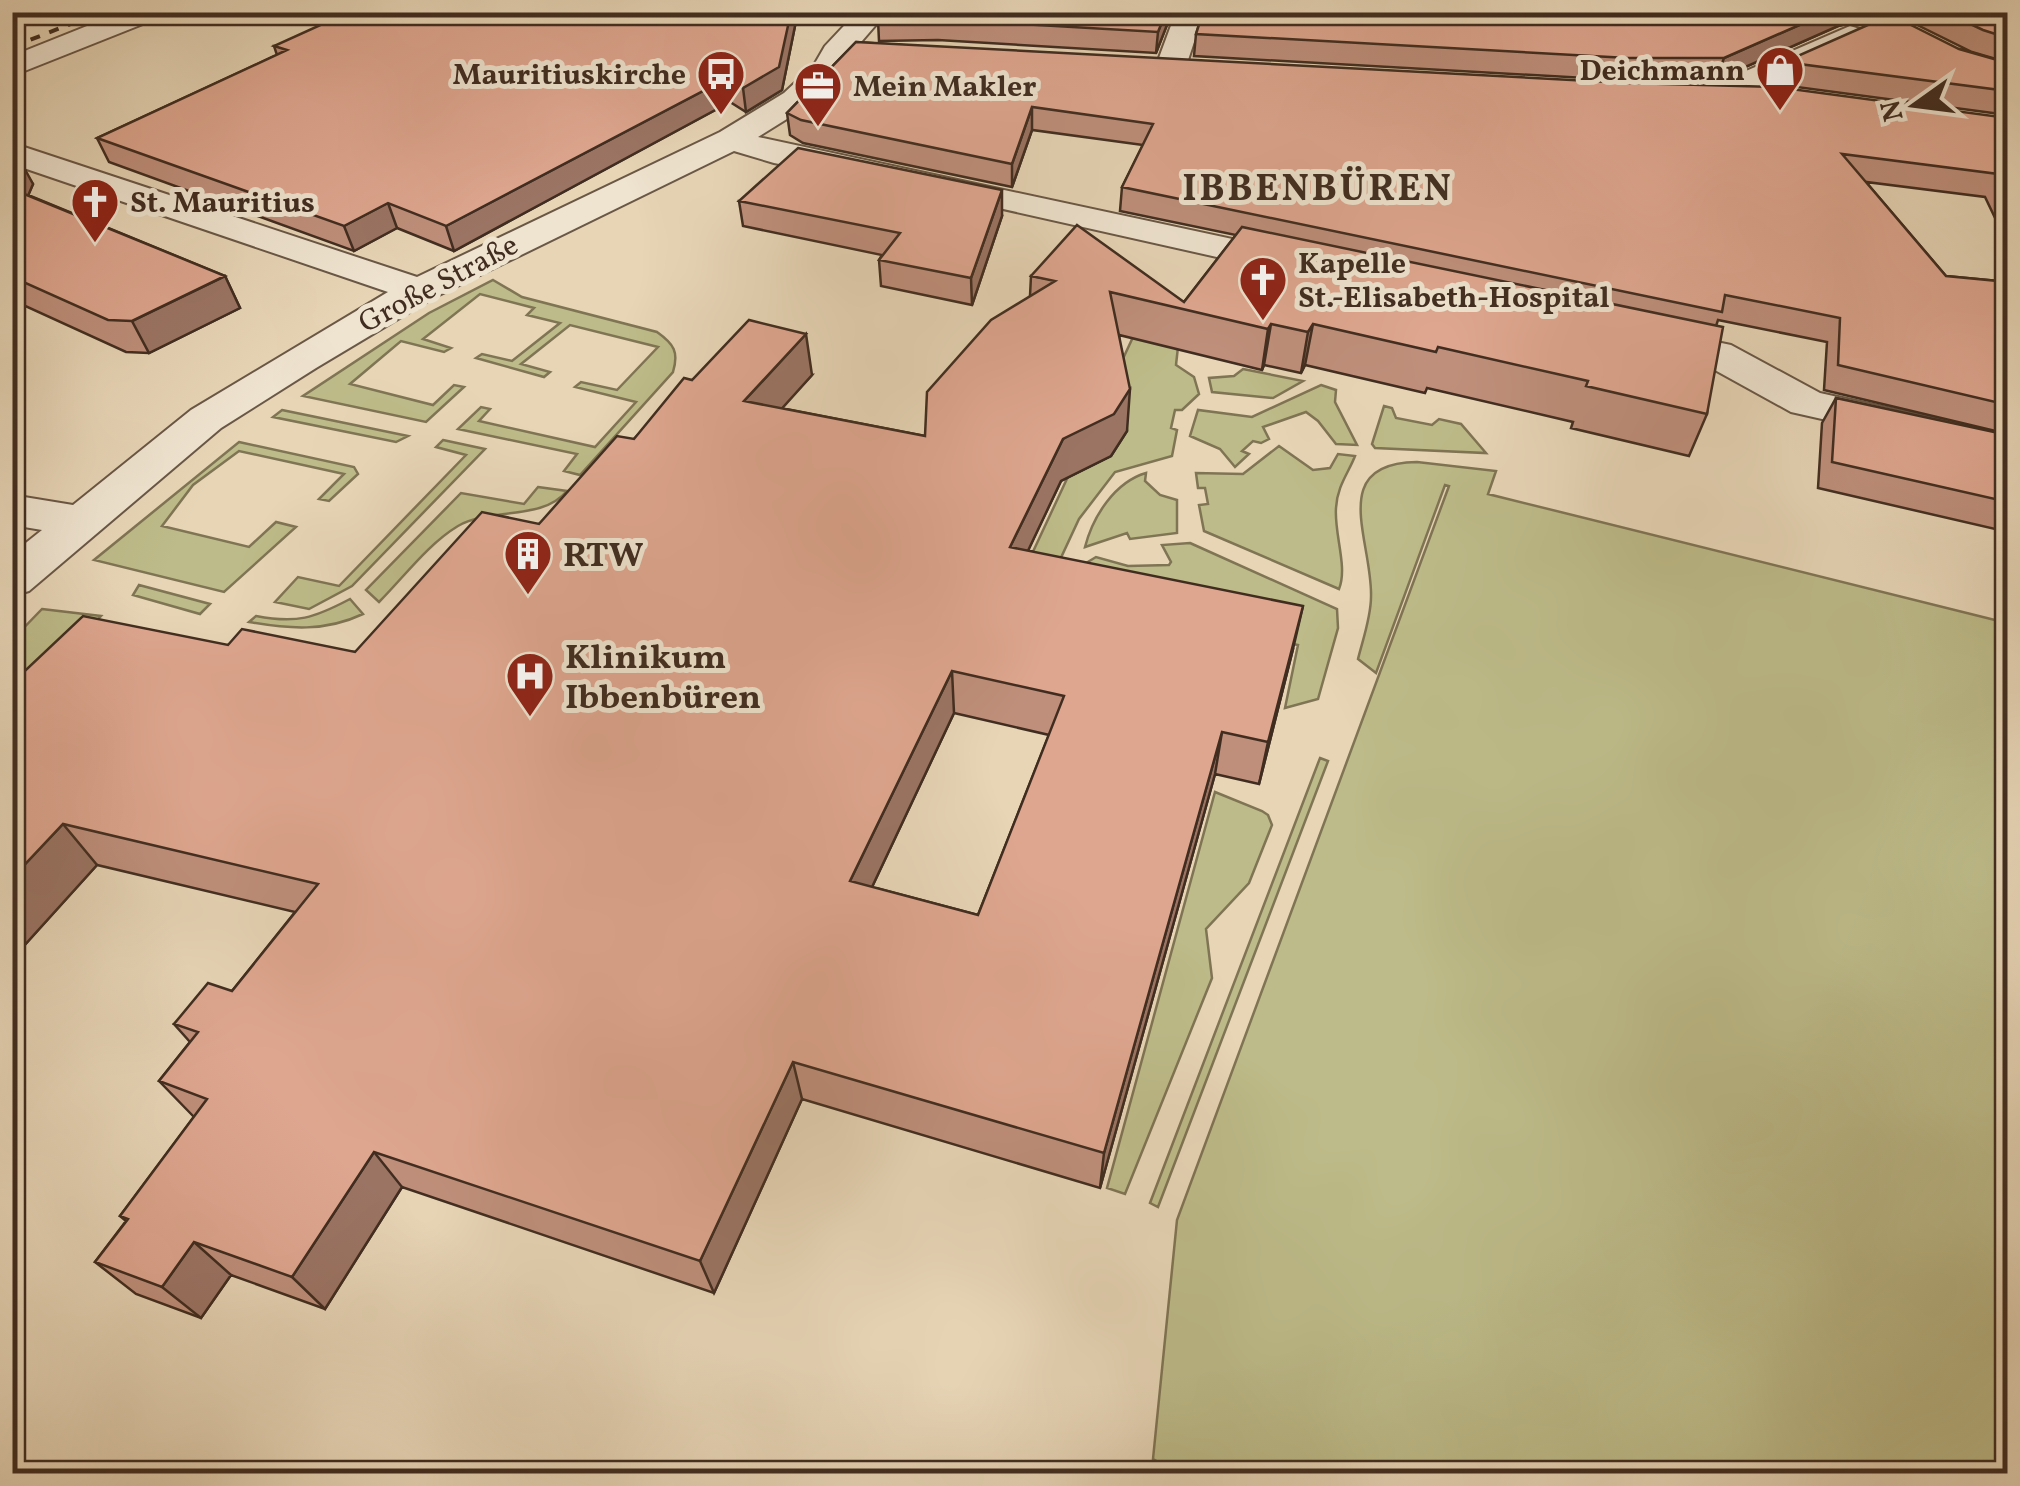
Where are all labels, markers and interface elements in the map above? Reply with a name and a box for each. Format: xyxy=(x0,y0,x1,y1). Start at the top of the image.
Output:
shop icon: Deichmann xyxy=(1754,44,1806,112)
bus stop icon: Mauritiuskirche xyxy=(695,48,747,116)
place label: Deichmann xyxy=(1579,51,1745,93)
place label: Mauritiuskirche xyxy=(453,55,686,97)
north arrow xyxy=(1865,55,1965,155)
office icon: Mein Makler xyxy=(792,60,844,128)
place label: Mein Makler xyxy=(853,67,1036,109)
text: N xyxy=(1872,96,1915,125)
district label: IBBENBÜREN xyxy=(1182,164,1454,217)
church icon: St. Mauritius xyxy=(69,176,121,244)
place label: St. Mauritius xyxy=(130,183,315,225)
street label: Große Straße xyxy=(352,225,526,344)
place label: Kapelle St.-Elisabeth-Hospital xyxy=(1298,244,1610,320)
church icon: Kapelle St.-Elisabeth-Hospital xyxy=(1237,254,1289,322)
building icon: RTW xyxy=(502,528,554,596)
place label: RTW xyxy=(563,533,644,581)
place label: Klinikum Ibbenbüren xyxy=(565,635,761,723)
hospital icon: Klinikum Ibbenbüren xyxy=(504,650,556,718)

